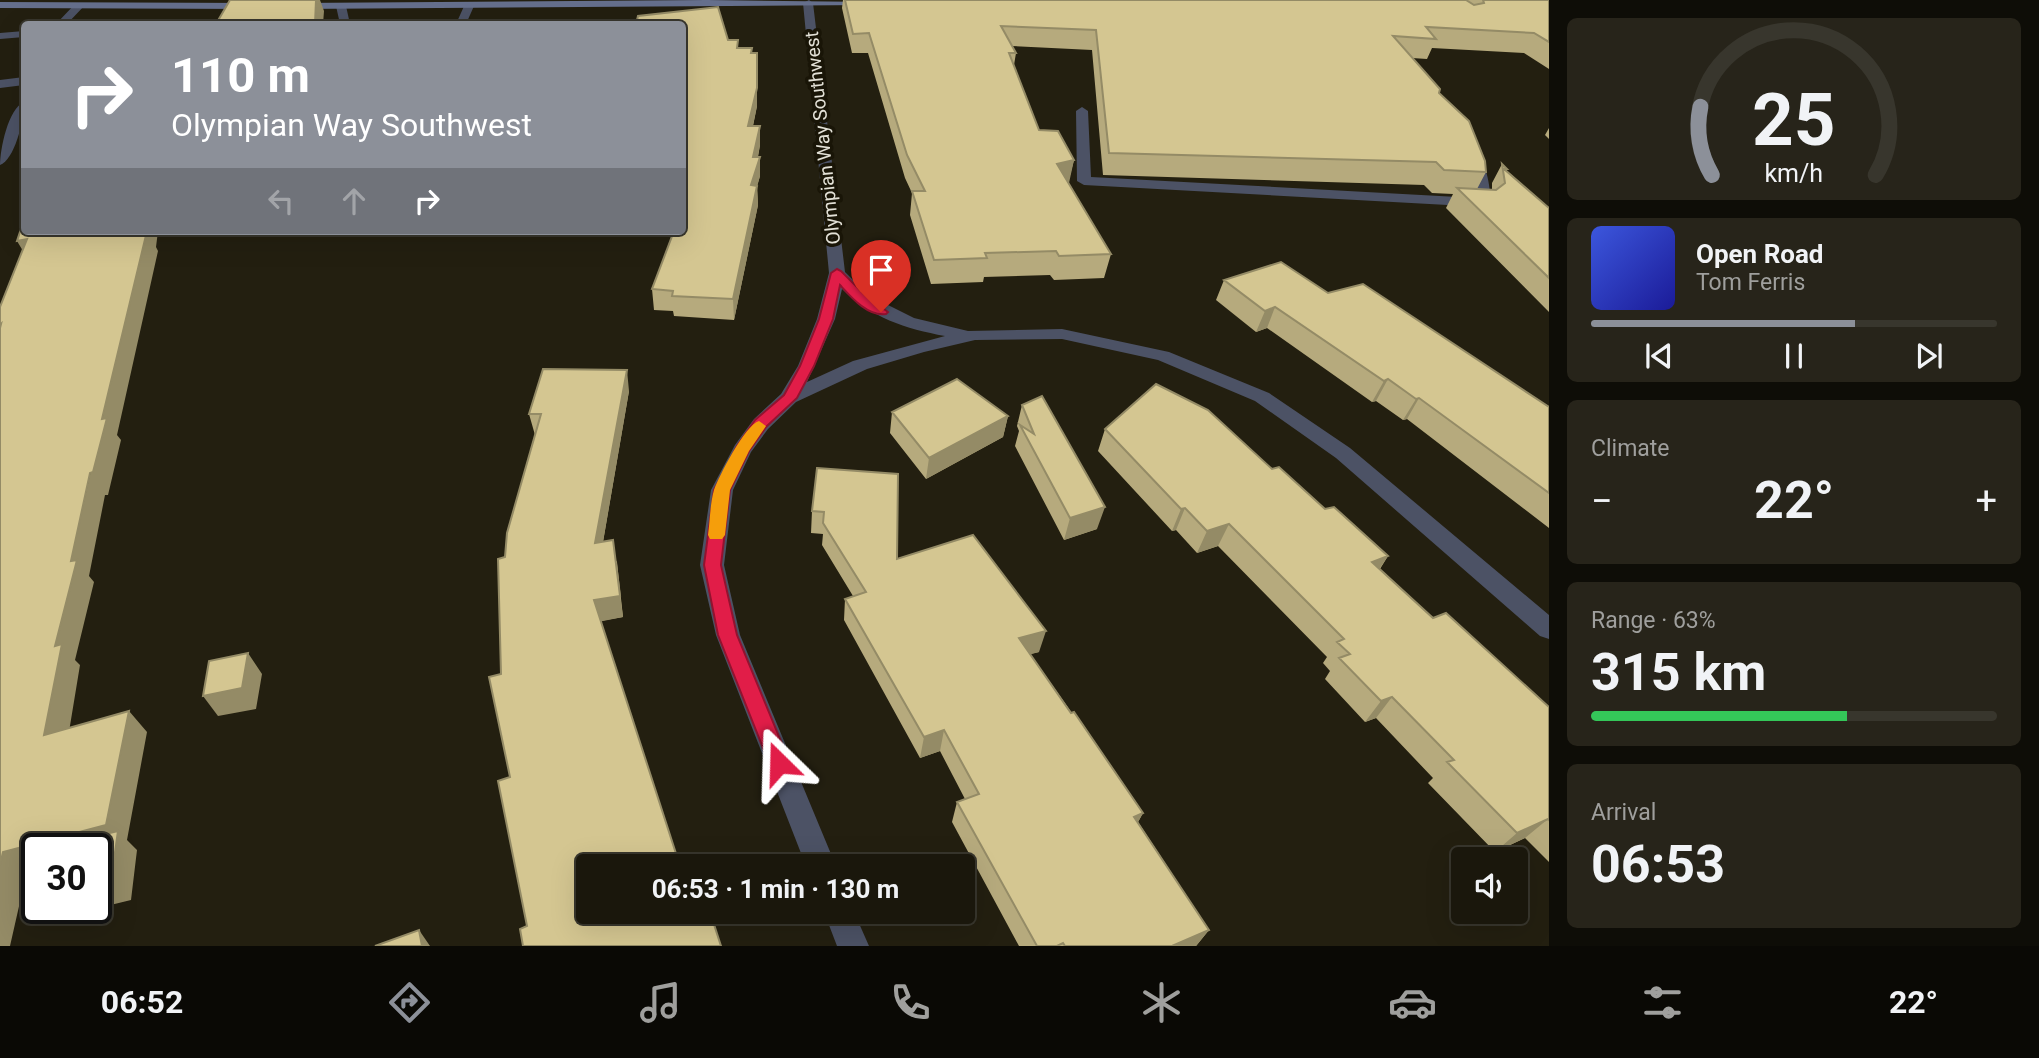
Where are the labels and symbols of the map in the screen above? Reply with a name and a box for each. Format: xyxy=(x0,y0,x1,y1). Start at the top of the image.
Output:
street label: Olympian Way Southwest xyxy=(800,30,845,246)
pin xyxy=(851,240,911,312)
position arrow xyxy=(742,726,816,800)
speed limit sign: 30 xyxy=(21,833,112,924)

